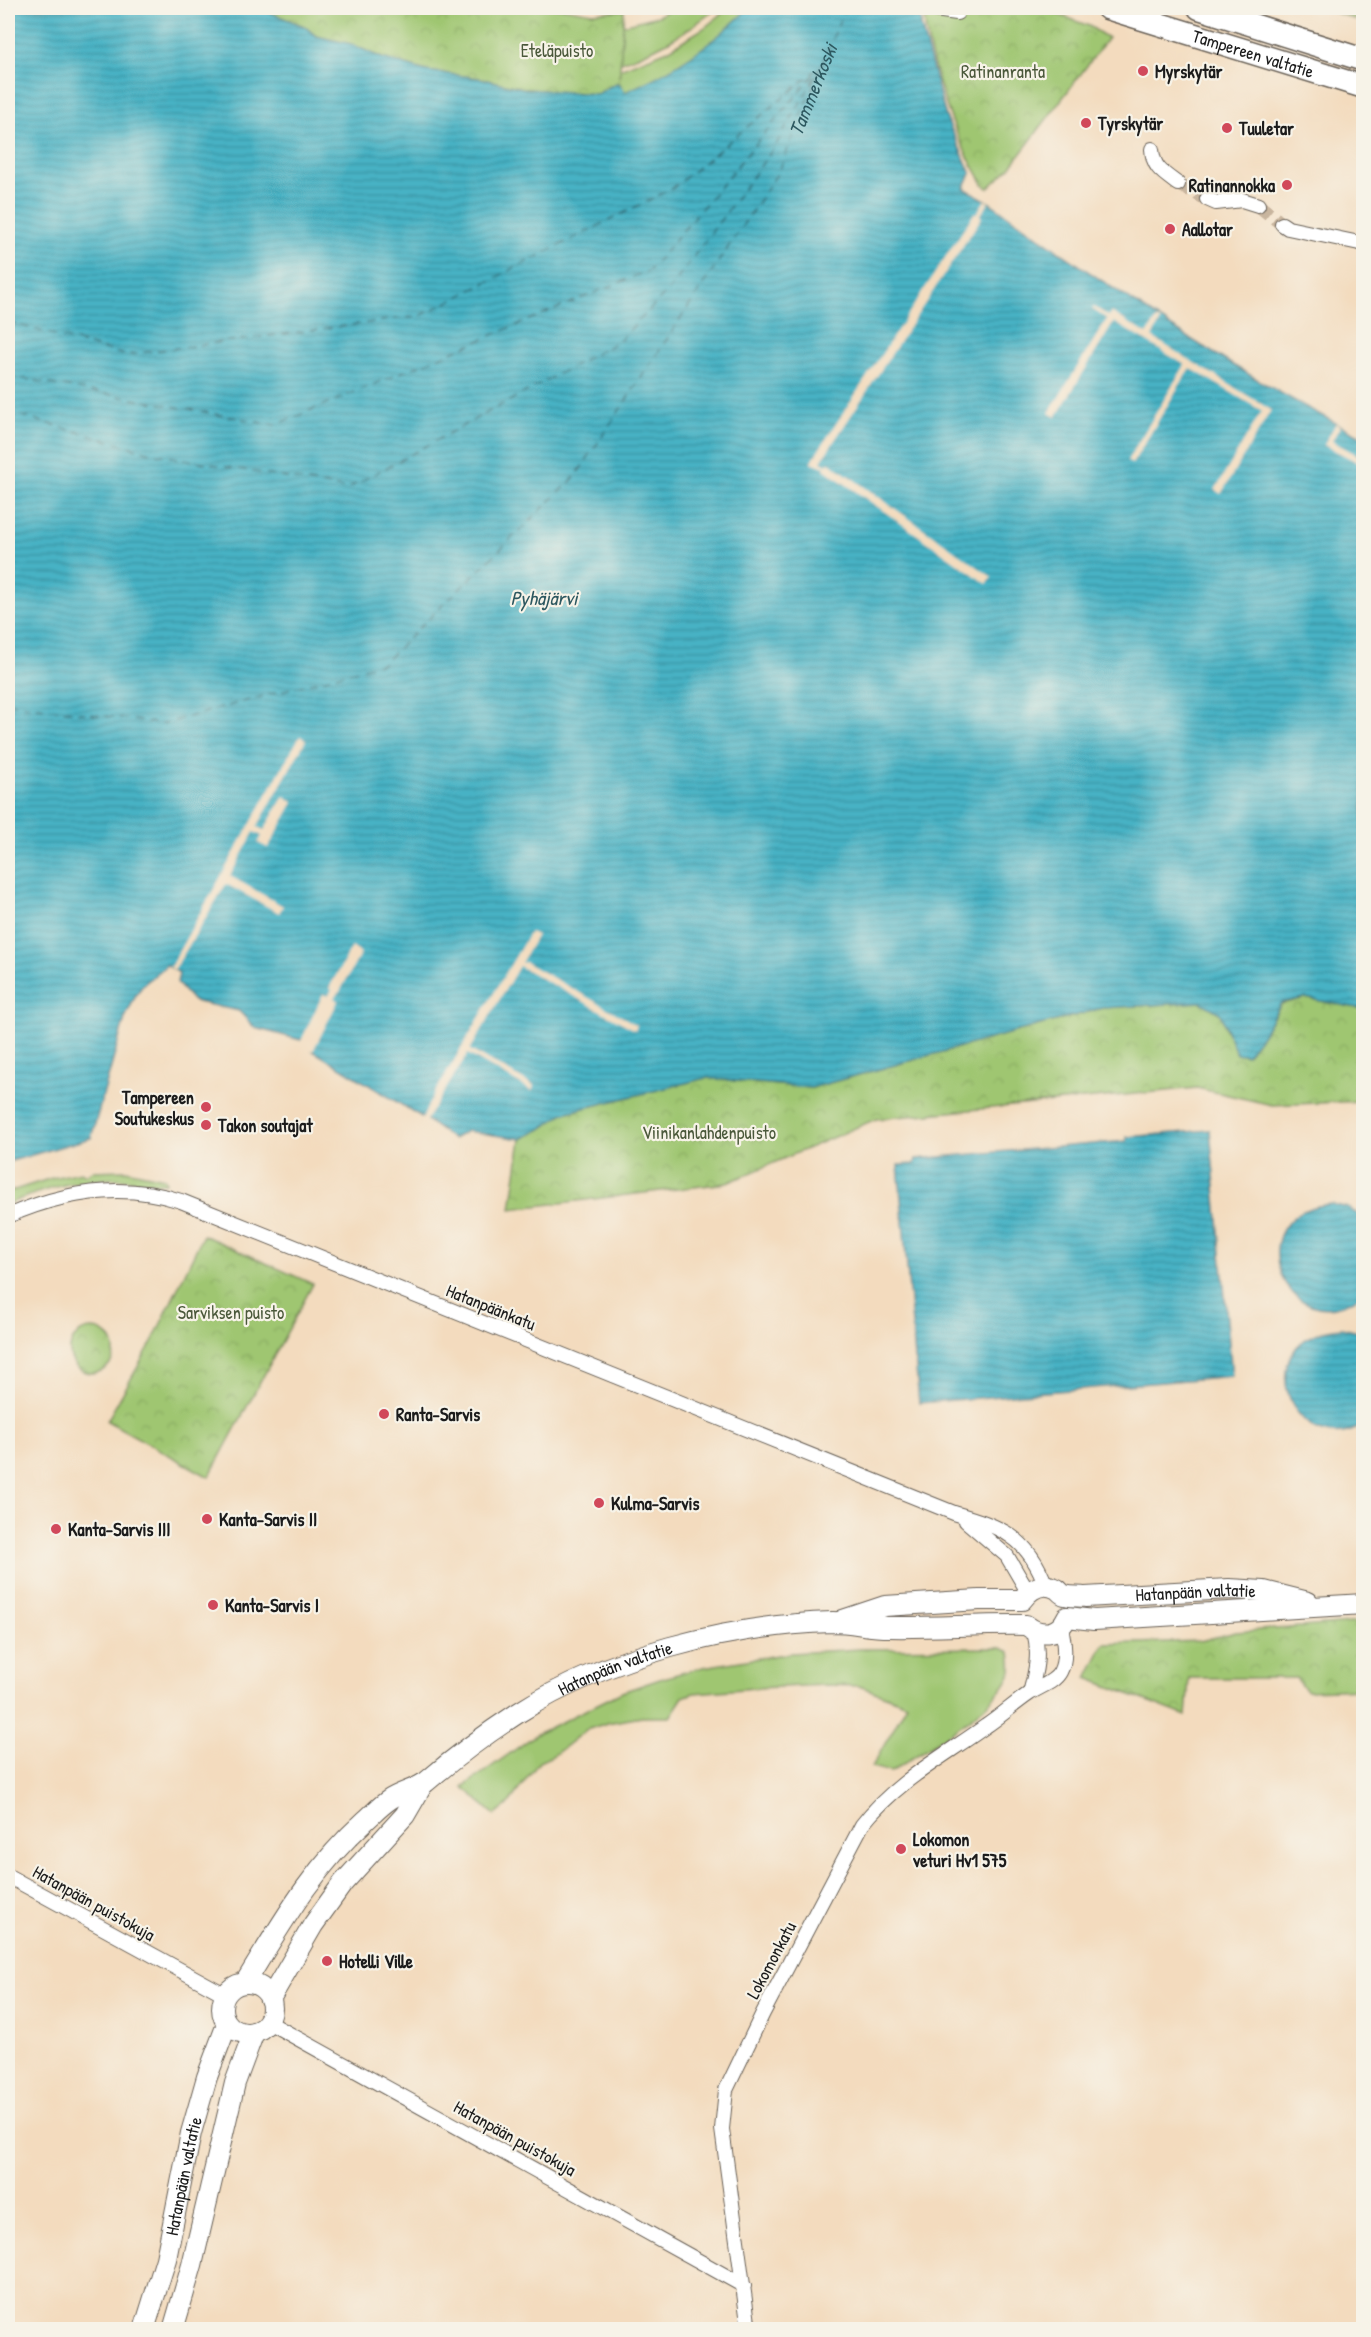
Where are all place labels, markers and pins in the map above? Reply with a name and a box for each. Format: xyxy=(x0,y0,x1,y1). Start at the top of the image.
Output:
place label: Myrskytär xyxy=(1155,59,1223,85)
marker: Myrskytär xyxy=(1136,64,1150,78)
place label: Tyrskytär xyxy=(1097,111,1163,137)
marker: Tyrskytär xyxy=(1079,116,1093,130)
place label: Tuuletar xyxy=(1238,116,1294,141)
marker: Tuuletar xyxy=(1220,121,1234,135)
place label: Ratinannokka xyxy=(1189,173,1276,198)
marker: Ratinannokka xyxy=(1280,178,1294,192)
place label: Aallotar xyxy=(1182,217,1233,242)
marker: Aallotar xyxy=(1163,222,1177,236)
place label: Tampereen Soutukeskus xyxy=(115,1085,194,1131)
marker: Tampereen Soutukeskus xyxy=(199,1100,213,1114)
place label: Takon soutajat xyxy=(217,1113,313,1138)
marker: Takon soutajat xyxy=(199,1118,213,1132)
place label: Ranta-Sarvis xyxy=(396,1402,480,1427)
marker: Ranta-Sarvis xyxy=(377,1407,391,1421)
place label: Kulma-Sarvis xyxy=(611,1491,699,1516)
marker: Kulma-Sarvis xyxy=(592,1496,606,1510)
place label: Kanta-Sarvis II xyxy=(219,1507,317,1532)
marker: Kanta-Sarvis II xyxy=(200,1512,214,1526)
place label: Kanta-Sarvis III xyxy=(68,1517,170,1542)
marker: Kanta-Sarvis III xyxy=(49,1522,63,1536)
place label: Kanta-Sarvis I xyxy=(225,1593,319,1618)
marker: Kanta-Sarvis I xyxy=(206,1598,220,1612)
place label: Lokomon veturi Hv1 575 xyxy=(912,1827,1007,1873)
marker: Lokomon veturi Hv1 575 xyxy=(894,1842,908,1856)
place label: Hotelli Ville xyxy=(339,1949,414,1974)
marker: Hotelli Ville xyxy=(320,1954,334,1968)

